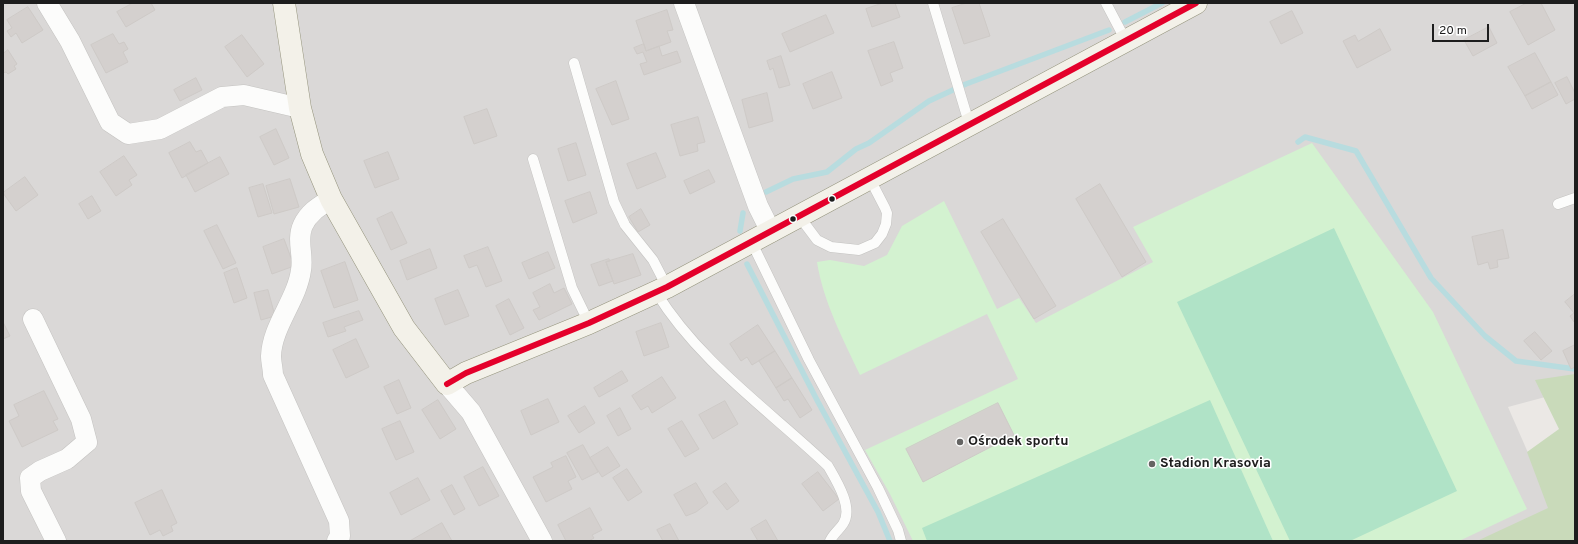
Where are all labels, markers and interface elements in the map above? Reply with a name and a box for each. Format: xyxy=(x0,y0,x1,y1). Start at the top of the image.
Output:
scale bar xyxy=(1434,16,1491,42)
text: 20 m xyxy=(1439,23,1467,39)
unlabelled marker xyxy=(827,194,837,204)
unlabelled marker xyxy=(788,214,798,224)
place label: Ośrodek sportu xyxy=(968,434,1068,450)
marker: Ośrodek sportu xyxy=(955,437,965,447)
place label: Stadion Krasovia xyxy=(1160,456,1271,472)
marker: Stadion Krasovia xyxy=(1147,459,1157,469)

